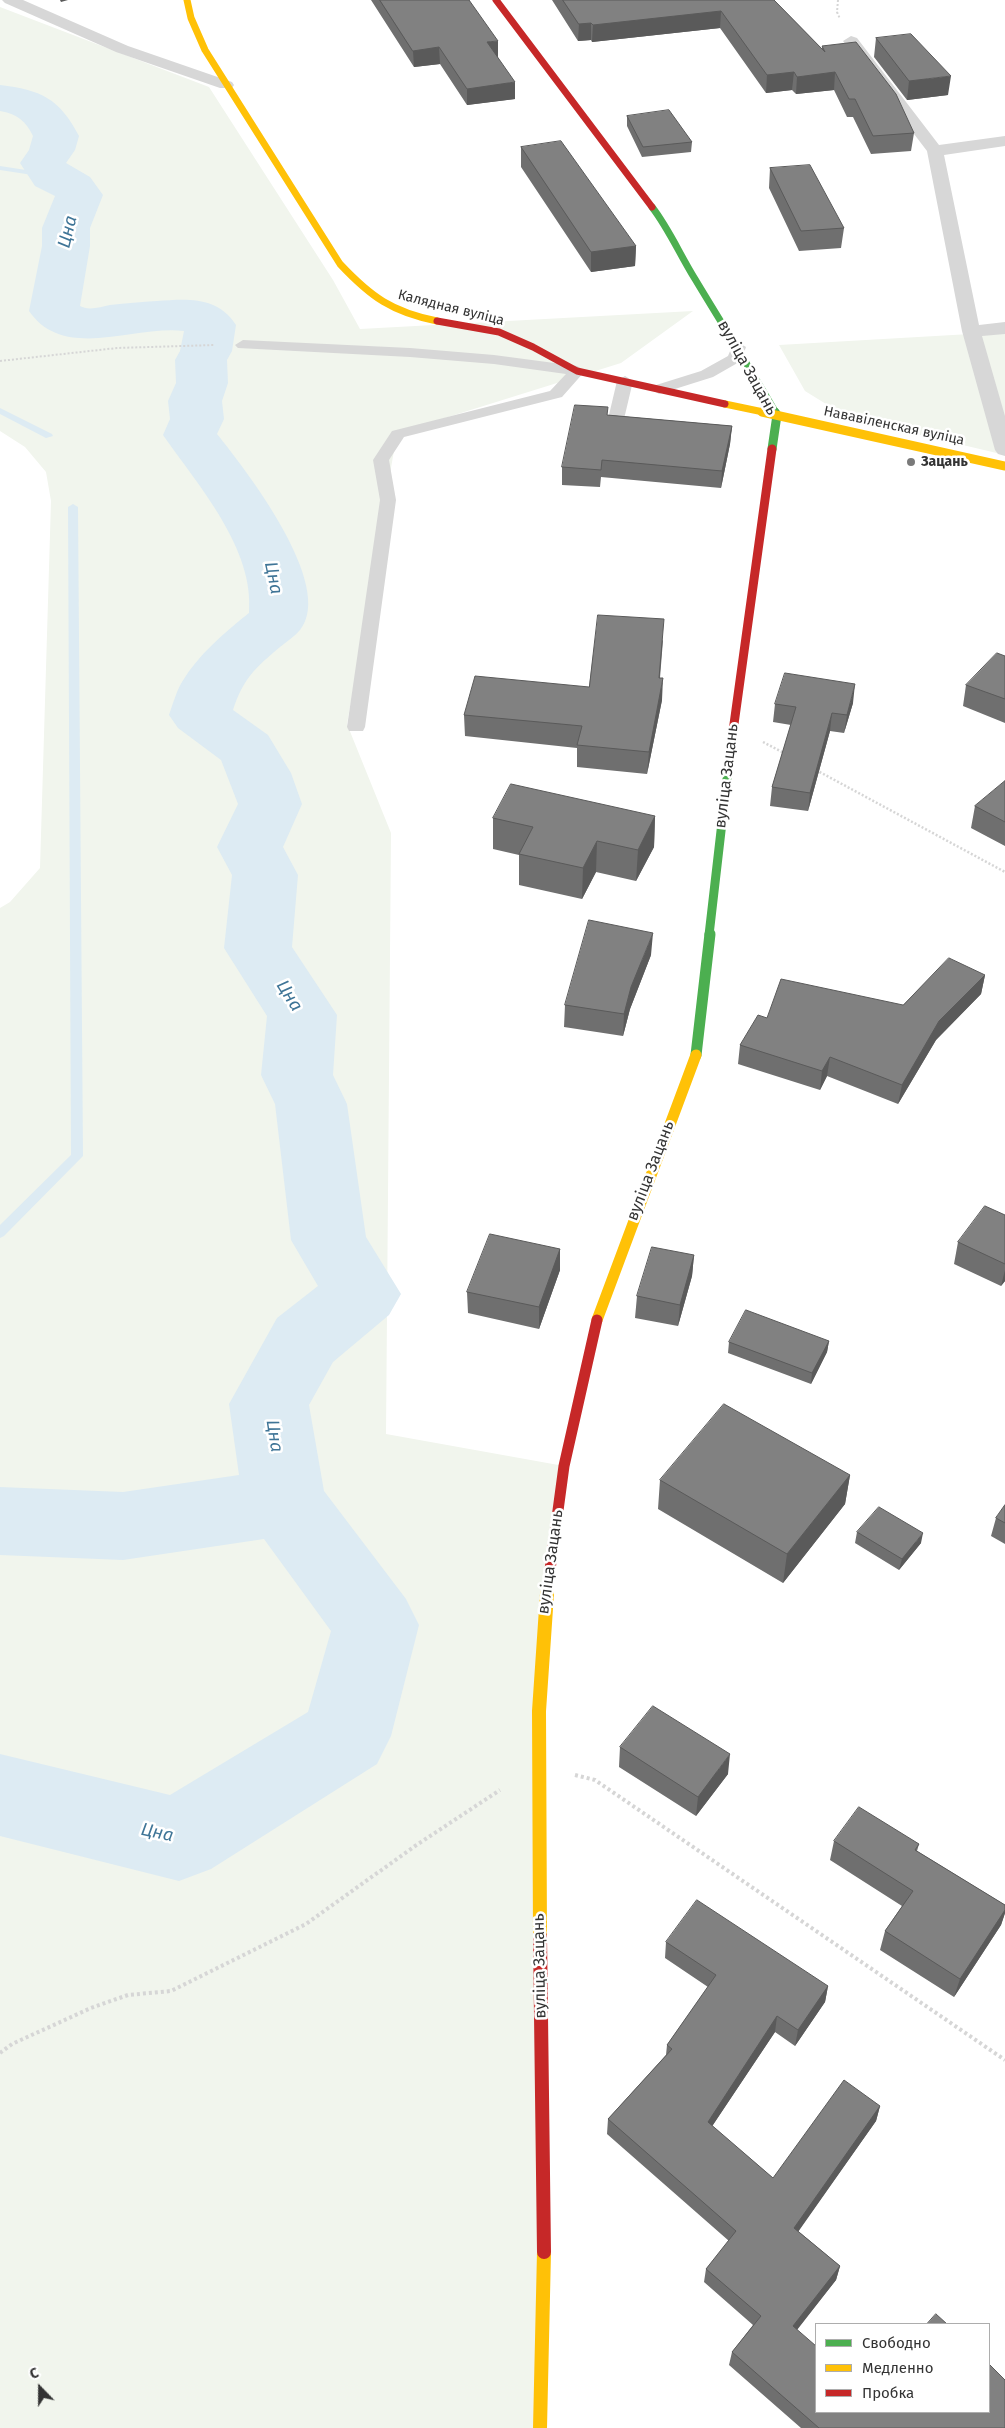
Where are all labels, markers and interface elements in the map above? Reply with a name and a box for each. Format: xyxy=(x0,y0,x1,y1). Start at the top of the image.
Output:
water label: Цна xyxy=(54,214,82,250)
street label: Калядная вуліца xyxy=(396,287,506,329)
street label: вуліца Зацань xyxy=(713,317,781,419)
street label: Нававіленская вуліца xyxy=(822,403,966,449)
place label: Зацань xyxy=(921,454,968,470)
marker: Зацань xyxy=(905,456,917,468)
water label: Цна xyxy=(259,560,287,596)
street label: вуліца Зацань xyxy=(711,723,743,829)
water label: Цна xyxy=(271,976,307,1016)
street label: вуліца Зацань xyxy=(623,1118,679,1224)
water label: Цна xyxy=(261,1418,287,1454)
street label: вуліца Зацань xyxy=(534,1508,568,1616)
water label: Цна xyxy=(139,1819,175,1847)
street label: вуліца Зацань xyxy=(529,1913,551,2019)
legend xyxy=(815,2323,990,2413)
text: Свободно xyxy=(862,2334,931,2352)
text: Медленно xyxy=(862,2359,934,2377)
north arrow xyxy=(15,2363,65,2413)
text: С xyxy=(27,2364,41,2383)
text: Пробка xyxy=(862,2384,914,2402)

